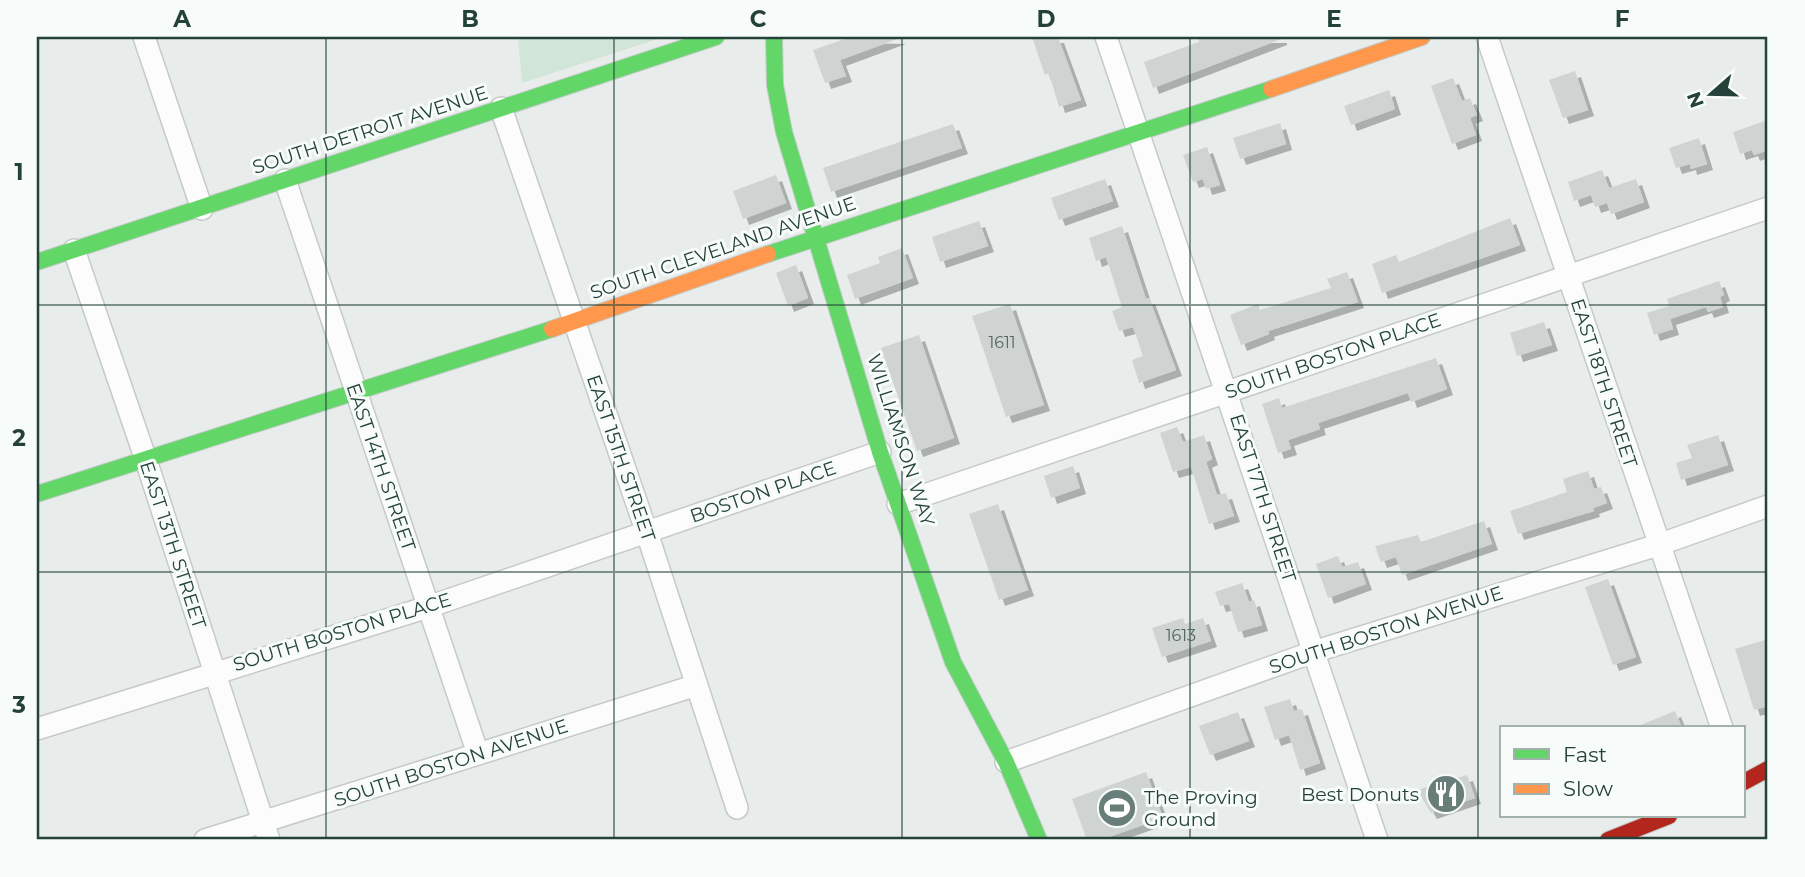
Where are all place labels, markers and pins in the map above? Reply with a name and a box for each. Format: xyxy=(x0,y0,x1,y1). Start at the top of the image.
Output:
restaurant icon: Best Donuts xyxy=(1425,773,1467,815)
place label: Best Donuts xyxy=(1301,783,1419,806)
place label: The Proving Ground xyxy=(1144,786,1258,831)
sports icon: The Proving Ground xyxy=(1096,787,1138,829)

